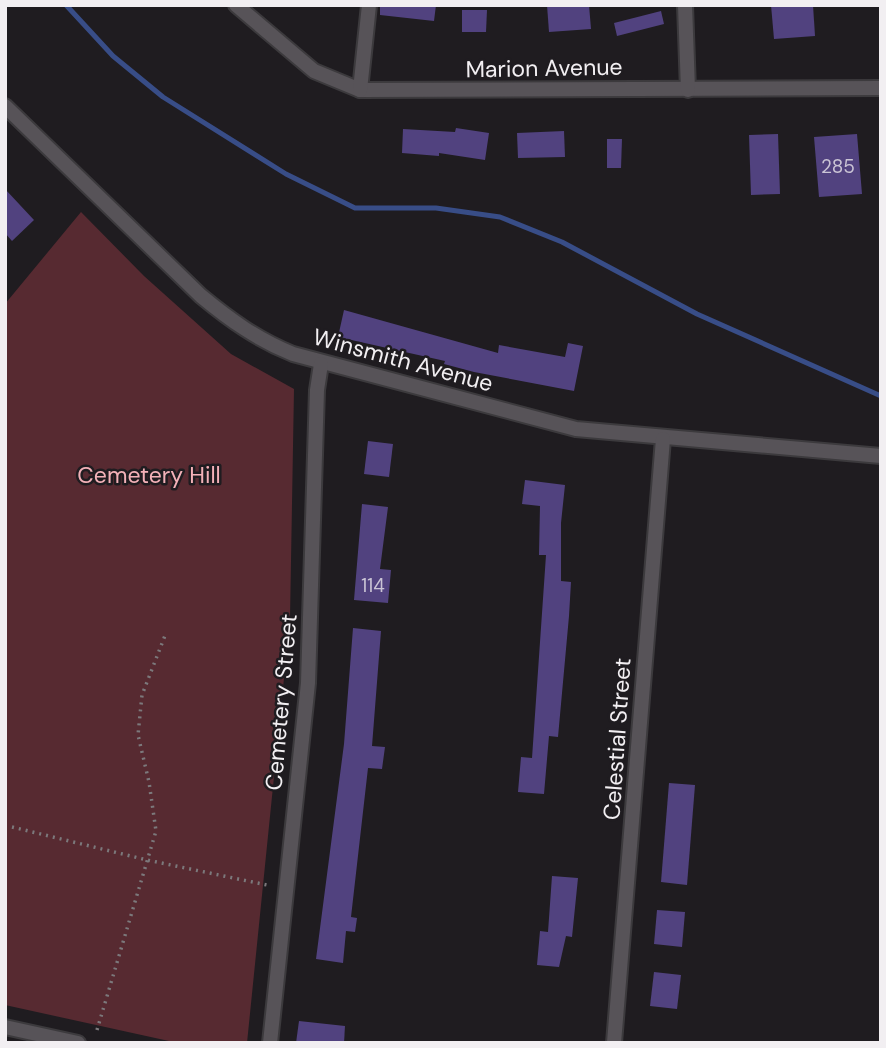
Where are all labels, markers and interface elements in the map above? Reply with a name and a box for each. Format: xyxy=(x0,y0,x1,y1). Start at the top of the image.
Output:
street label: Marion Avenue xyxy=(465,52,623,84)
house number: 285 xyxy=(821,154,855,179)
street label: Winsmith Avenue xyxy=(310,322,496,398)
park label: Cemetery Hill xyxy=(77,460,221,490)
house number: 114 xyxy=(361,573,385,598)
street label: Cemetery Street xyxy=(258,612,304,792)
street label: Celestial Street xyxy=(596,657,638,821)

